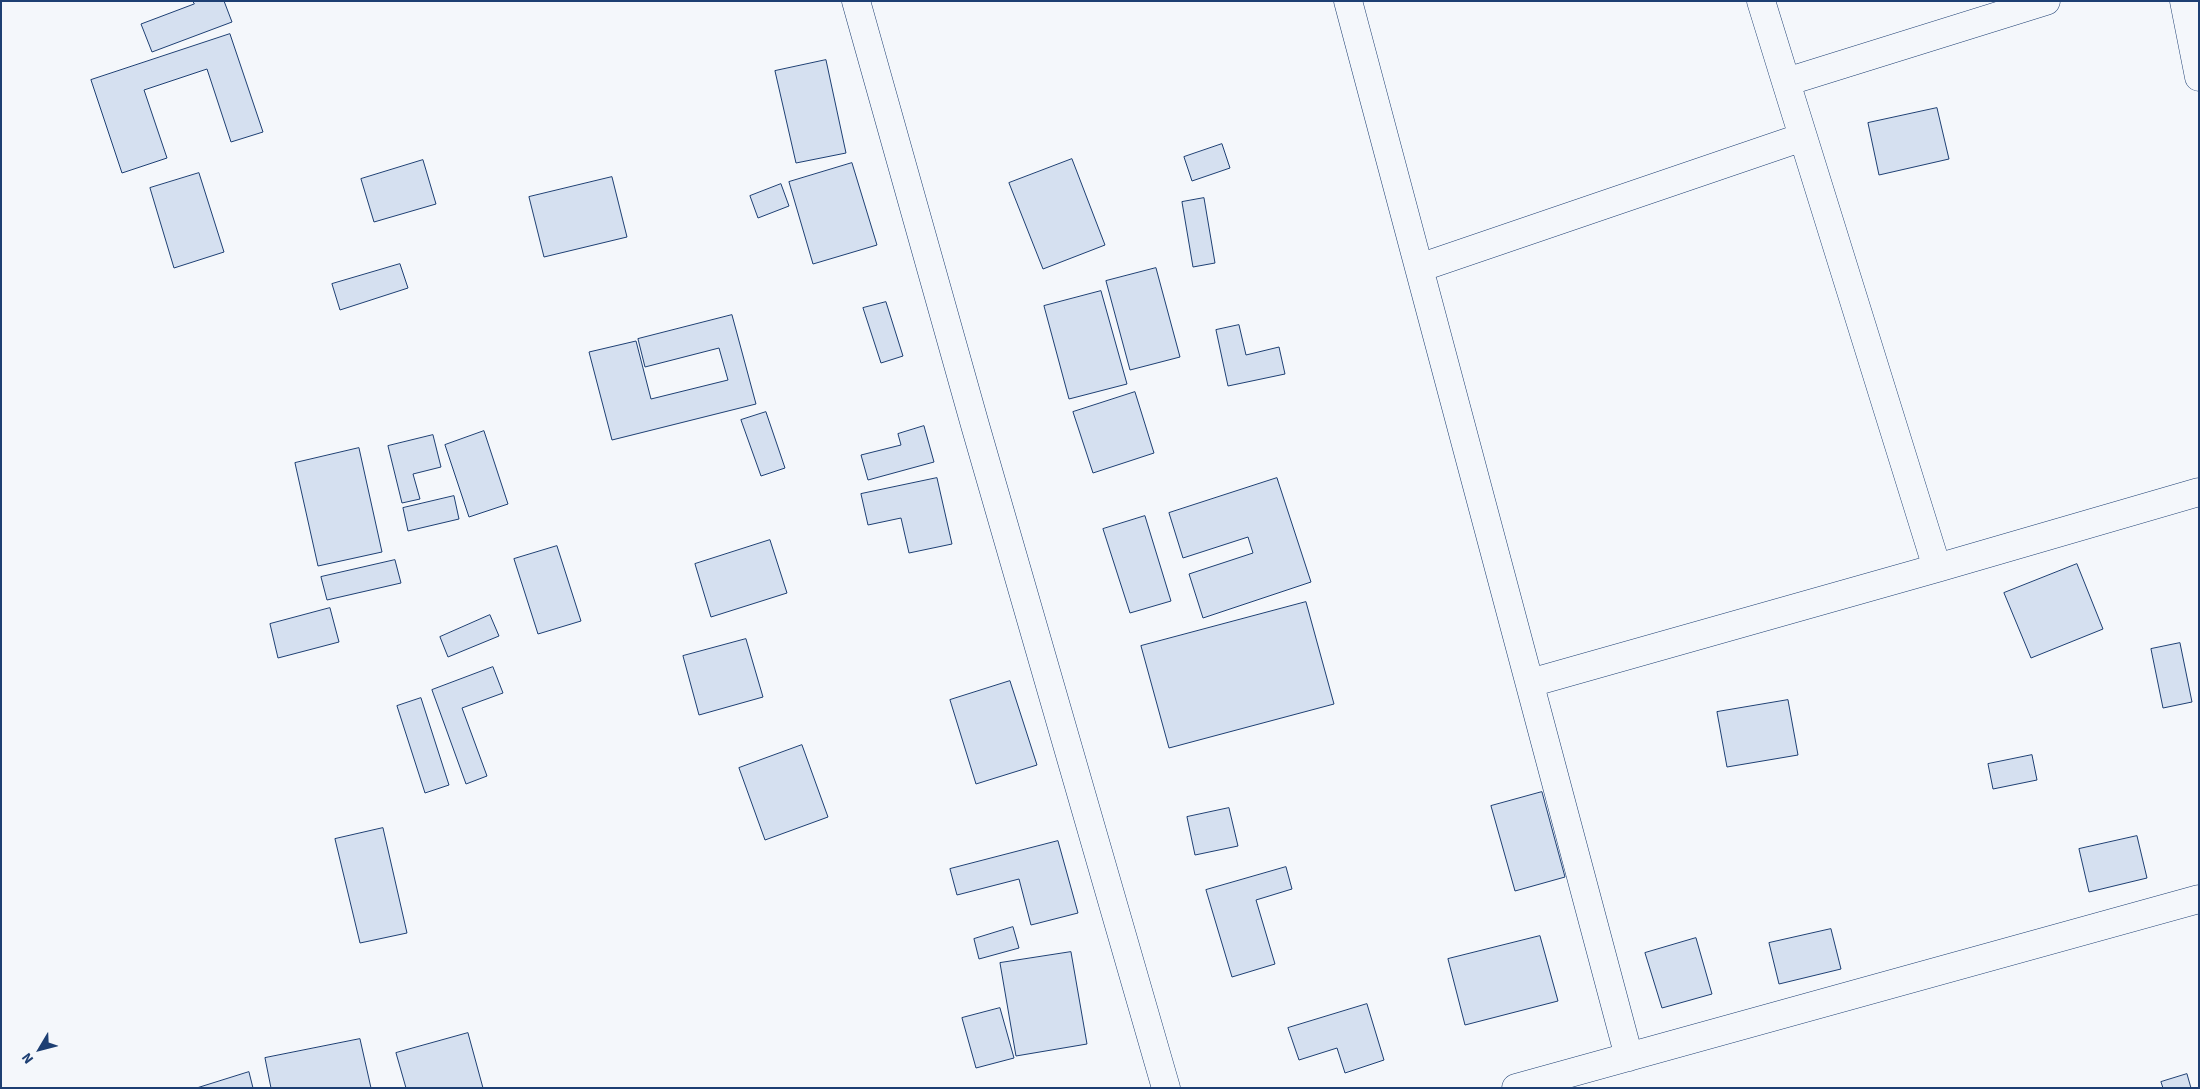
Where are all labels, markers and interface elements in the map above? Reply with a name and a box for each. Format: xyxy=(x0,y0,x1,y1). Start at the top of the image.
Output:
north arrow xyxy=(15,1024,65,1074)
text: N xyxy=(17,1048,39,1068)

